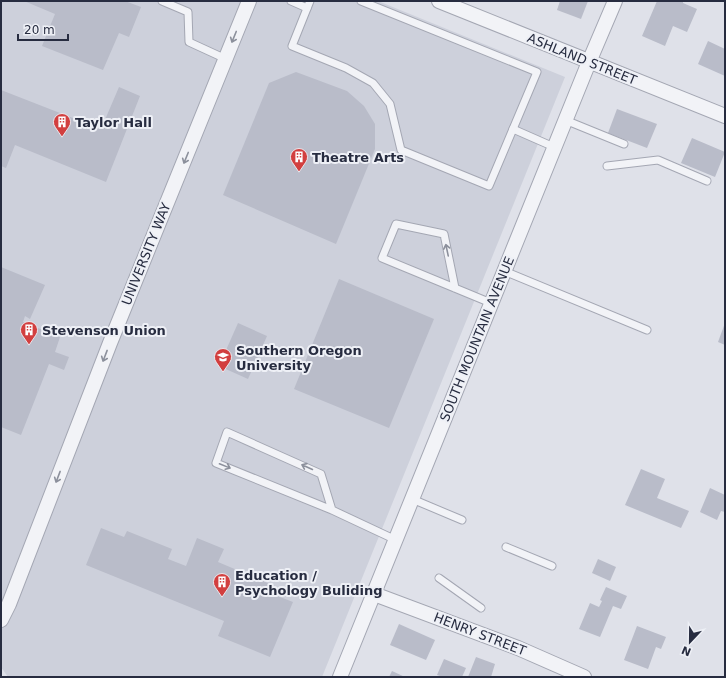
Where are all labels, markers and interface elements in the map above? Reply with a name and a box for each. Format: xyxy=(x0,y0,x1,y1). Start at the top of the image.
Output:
scale bar xyxy=(18,16,68,42)
text: 20 m xyxy=(24,23,55,37)
street label: ASHLAND STREET xyxy=(525,30,639,88)
one-way arrow xyxy=(230,31,238,43)
building icon: Taylor Hall xyxy=(52,112,72,137)
place label: Taylor Hall xyxy=(75,115,152,130)
building icon: Theatre Arts xyxy=(289,147,309,172)
place label: Theatre Arts xyxy=(312,150,404,165)
one-way arrow xyxy=(181,151,189,163)
street label: UNIVERSITY WAY xyxy=(119,200,173,307)
one-way arrow xyxy=(443,244,451,257)
street label: SOUTH MOUNTAIN AVENUE xyxy=(437,254,517,424)
building icon: Stevenson Union xyxy=(19,320,39,345)
place label: Stevenson Union xyxy=(42,323,166,338)
place label: Southern Oregon University xyxy=(236,343,362,373)
school or university icon: Southern Oregon University xyxy=(213,347,233,372)
one-way arrow xyxy=(100,349,108,361)
one-way arrow xyxy=(218,463,230,471)
one-way arrow xyxy=(302,463,314,471)
one-way arrow xyxy=(53,471,61,483)
place label: Education / Psychology Buliding xyxy=(235,568,383,598)
building icon: Education / Psychology Buliding xyxy=(212,572,232,597)
street label: HENRY STREET xyxy=(432,610,528,659)
north arrow xyxy=(670,622,710,662)
text: N xyxy=(680,643,693,659)

